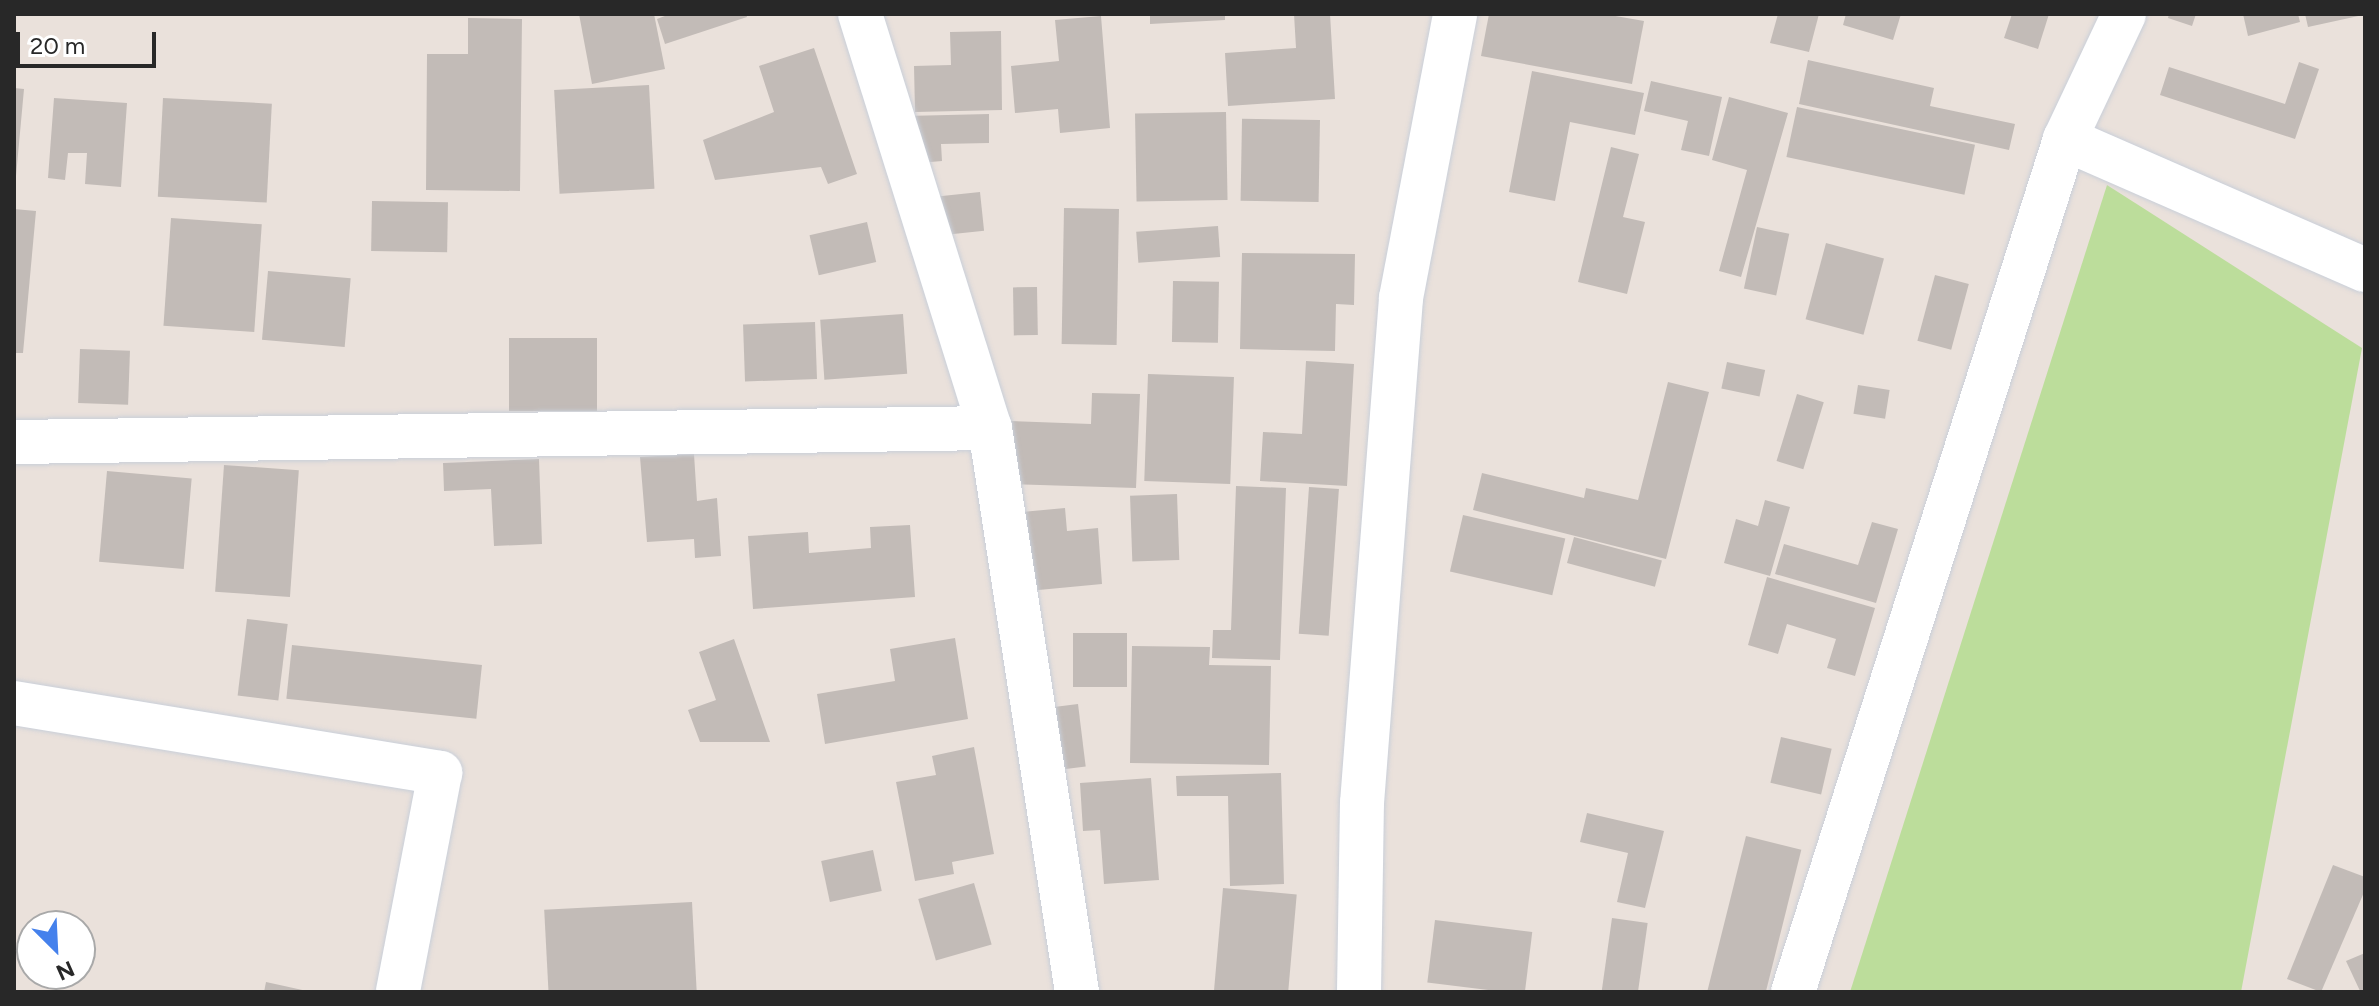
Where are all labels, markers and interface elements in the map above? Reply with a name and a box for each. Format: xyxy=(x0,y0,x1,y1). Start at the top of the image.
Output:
scale bar xyxy=(20,16,160,66)
text: 20 m xyxy=(30,31,85,60)
north arrow xyxy=(16,910,96,990)
text: N xyxy=(52,955,78,986)

